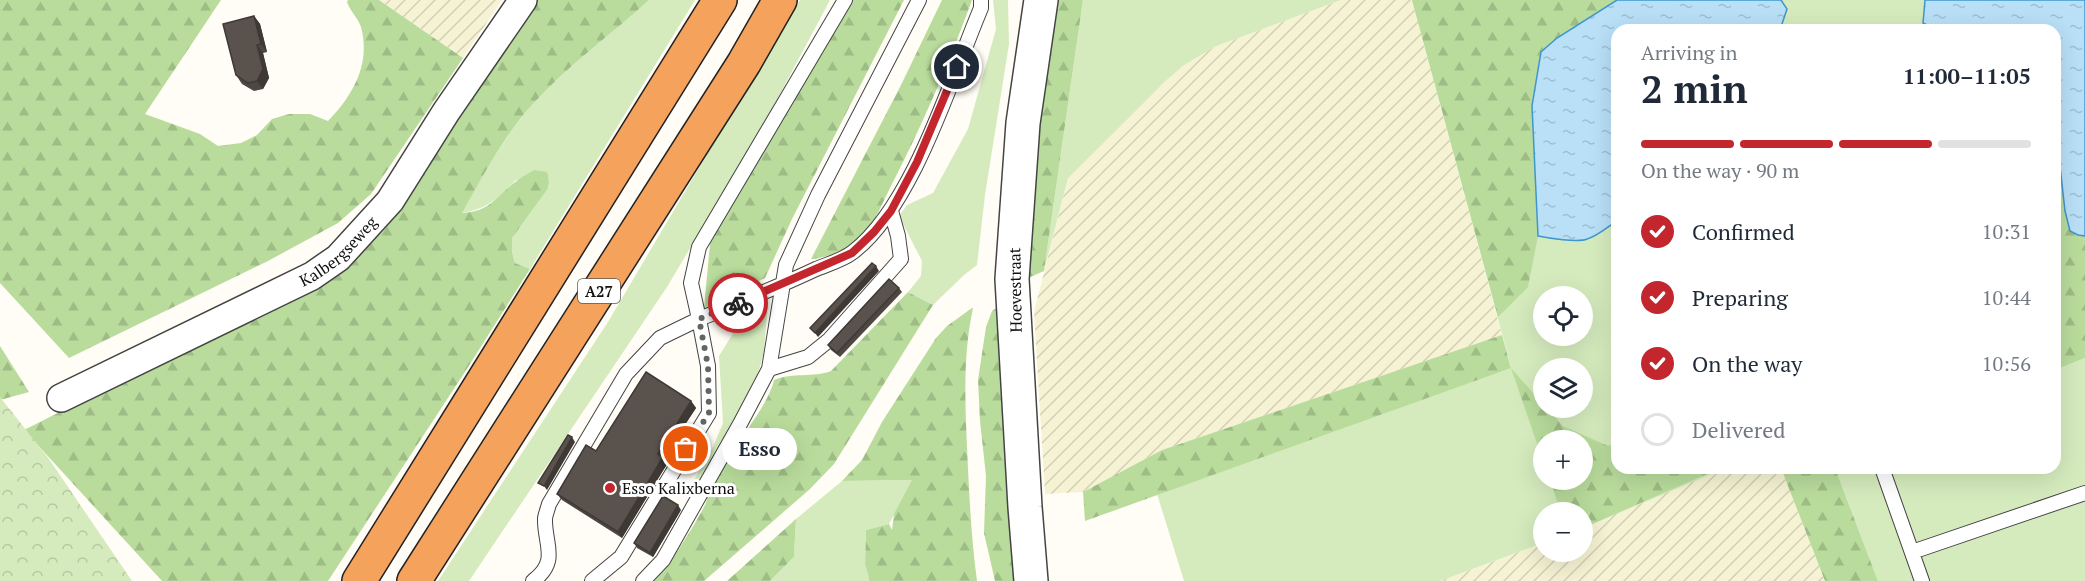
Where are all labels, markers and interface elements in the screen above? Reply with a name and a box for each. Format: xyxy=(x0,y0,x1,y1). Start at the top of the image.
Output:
text: Arriving in xyxy=(1641,39,1737,66)
pin xyxy=(931,41,982,92)
icon: home xyxy=(940,50,973,83)
text: 11:00–11:05 xyxy=(1903,61,2031,90)
text: 2 min xyxy=(1641,62,1748,114)
text: On the way · 90 m xyxy=(1641,157,1799,184)
street label: Kalbergseweg xyxy=(296,211,382,292)
icon: check xyxy=(1641,215,1674,248)
text: Confirmed xyxy=(1692,217,1795,246)
text: 10:31 xyxy=(1982,218,2031,245)
street label: Hoevestraat xyxy=(1003,247,1027,333)
courier xyxy=(708,273,768,333)
road number: A27 xyxy=(578,279,620,303)
icon: check xyxy=(1641,281,1674,314)
text: Preparing xyxy=(1692,283,1788,312)
text: 10:44 xyxy=(1982,284,2031,311)
map controls xyxy=(1533,286,1593,562)
button: locate xyxy=(1533,286,1593,346)
icon: bike xyxy=(722,287,755,320)
icon: check xyxy=(1641,347,1674,380)
text: On the way xyxy=(1692,349,1802,378)
text: 10:56 xyxy=(1982,350,2031,377)
button: layers xyxy=(1533,358,1593,418)
text: Delivered xyxy=(1692,415,1785,444)
pin xyxy=(660,423,711,474)
callout: Esso xyxy=(722,428,797,470)
button: + xyxy=(1533,430,1593,490)
icon: bag xyxy=(669,432,702,465)
text: Esso xyxy=(738,435,781,462)
place label: Esso Kalixberna xyxy=(622,477,735,499)
marker: Esso Kalixberna xyxy=(603,481,617,495)
button: − xyxy=(1533,502,1593,562)

